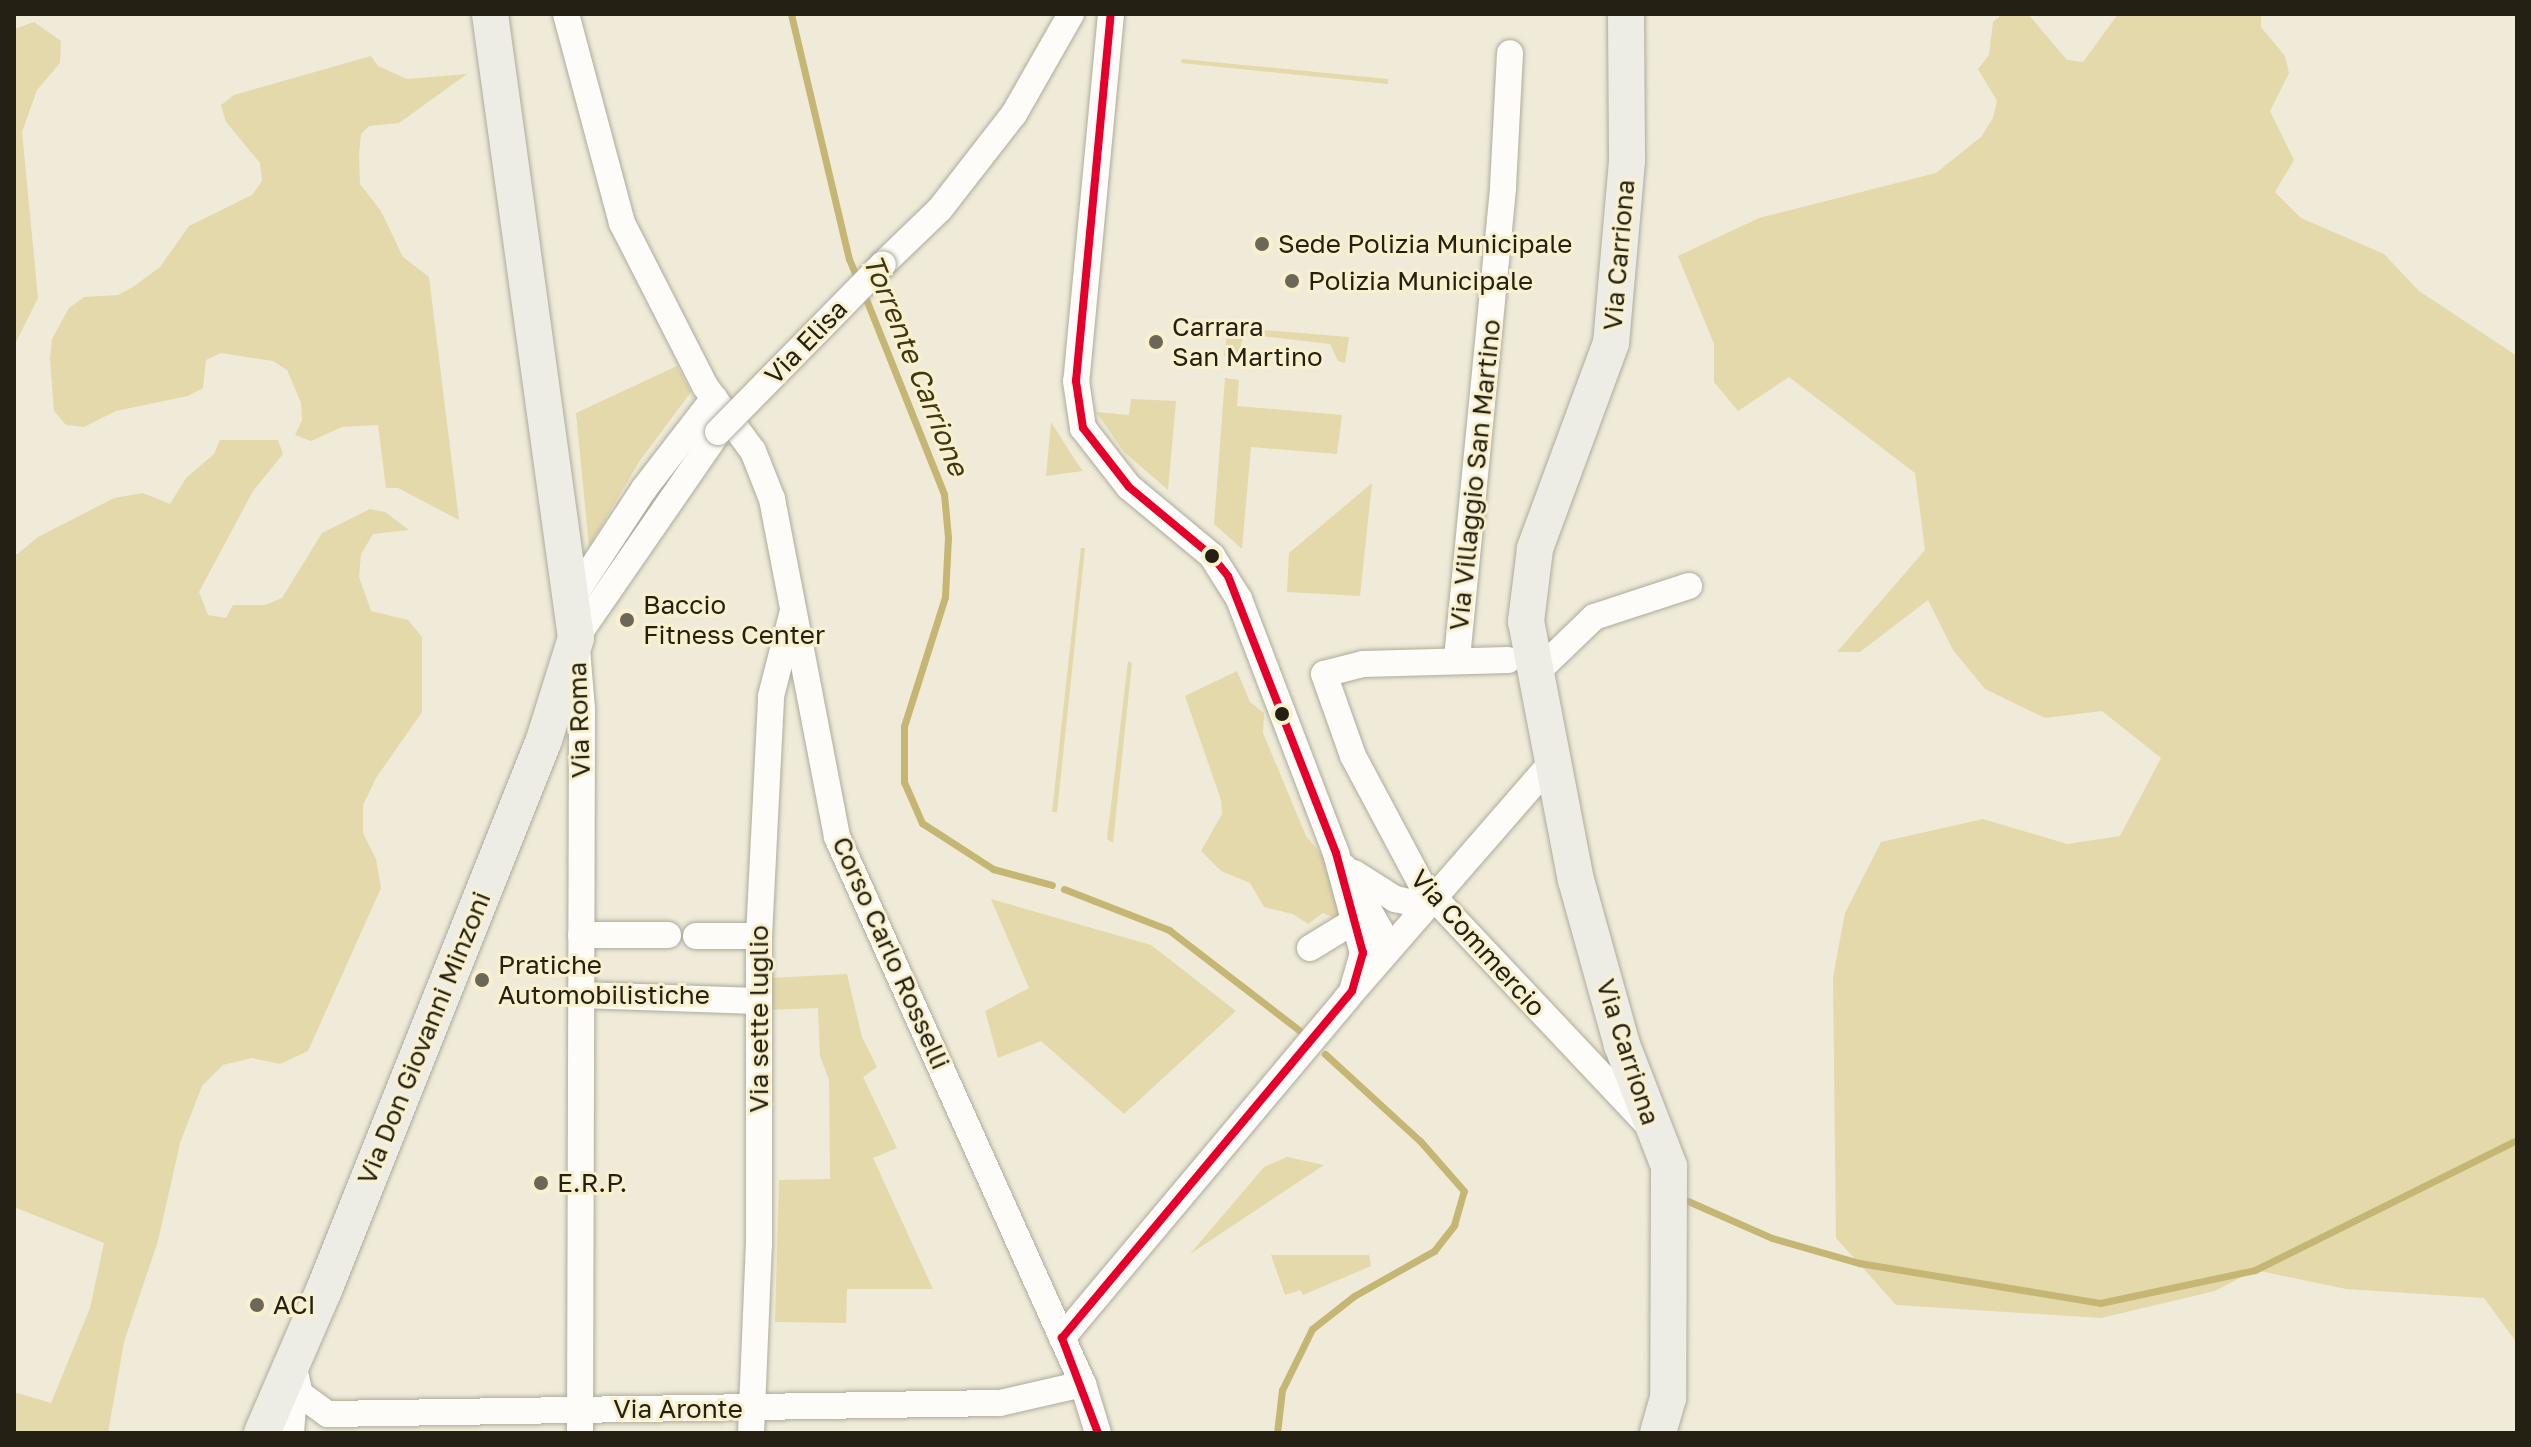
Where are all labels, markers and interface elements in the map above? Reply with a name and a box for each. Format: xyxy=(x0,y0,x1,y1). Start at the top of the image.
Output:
street label: Via Carriona xyxy=(1597,178,1641,332)
place label: Sede Polizia Municipale xyxy=(1278,228,1572,260)
marker: Sede Polizia Municipale xyxy=(1253,235,1271,253)
water label: Torrente Carrione xyxy=(856,250,976,480)
place label: Polizia Municipale xyxy=(1308,265,1533,297)
marker: Polizia Municipale xyxy=(1283,272,1301,290)
street label: Via Elisa xyxy=(758,293,854,391)
place label: Carrara San Martino xyxy=(1172,311,1322,372)
street label: Via Villaggio San Martino xyxy=(1443,318,1507,632)
marker: Carrara San Martino xyxy=(1147,333,1165,351)
unlabelled marker xyxy=(1204,548,1220,564)
place label: Baccio Fitness Center xyxy=(643,589,825,650)
marker: Baccio Fitness Center xyxy=(618,611,636,629)
street label: Via Roma xyxy=(561,661,597,779)
unlabelled marker xyxy=(1274,706,1290,722)
street label: Corso Carlo Rosselli xyxy=(826,832,956,1074)
street label: Via Commercio xyxy=(1404,863,1552,1023)
street label: Via Don Giovanni Minzoni xyxy=(351,887,497,1189)
street label: Via sette luglio xyxy=(743,925,775,1113)
place label: Pratiche Automobilistiche xyxy=(498,949,710,1010)
marker: Pratiche Automobilistiche xyxy=(473,971,491,989)
street label: Via Carriona xyxy=(1590,975,1666,1129)
place label: E.R.P. xyxy=(557,1167,627,1199)
marker: E.R.P. xyxy=(532,1174,550,1192)
place label: ACI xyxy=(273,1289,316,1321)
marker: ACI xyxy=(248,1296,266,1314)
street label: Via Aronte xyxy=(613,1393,743,1425)

